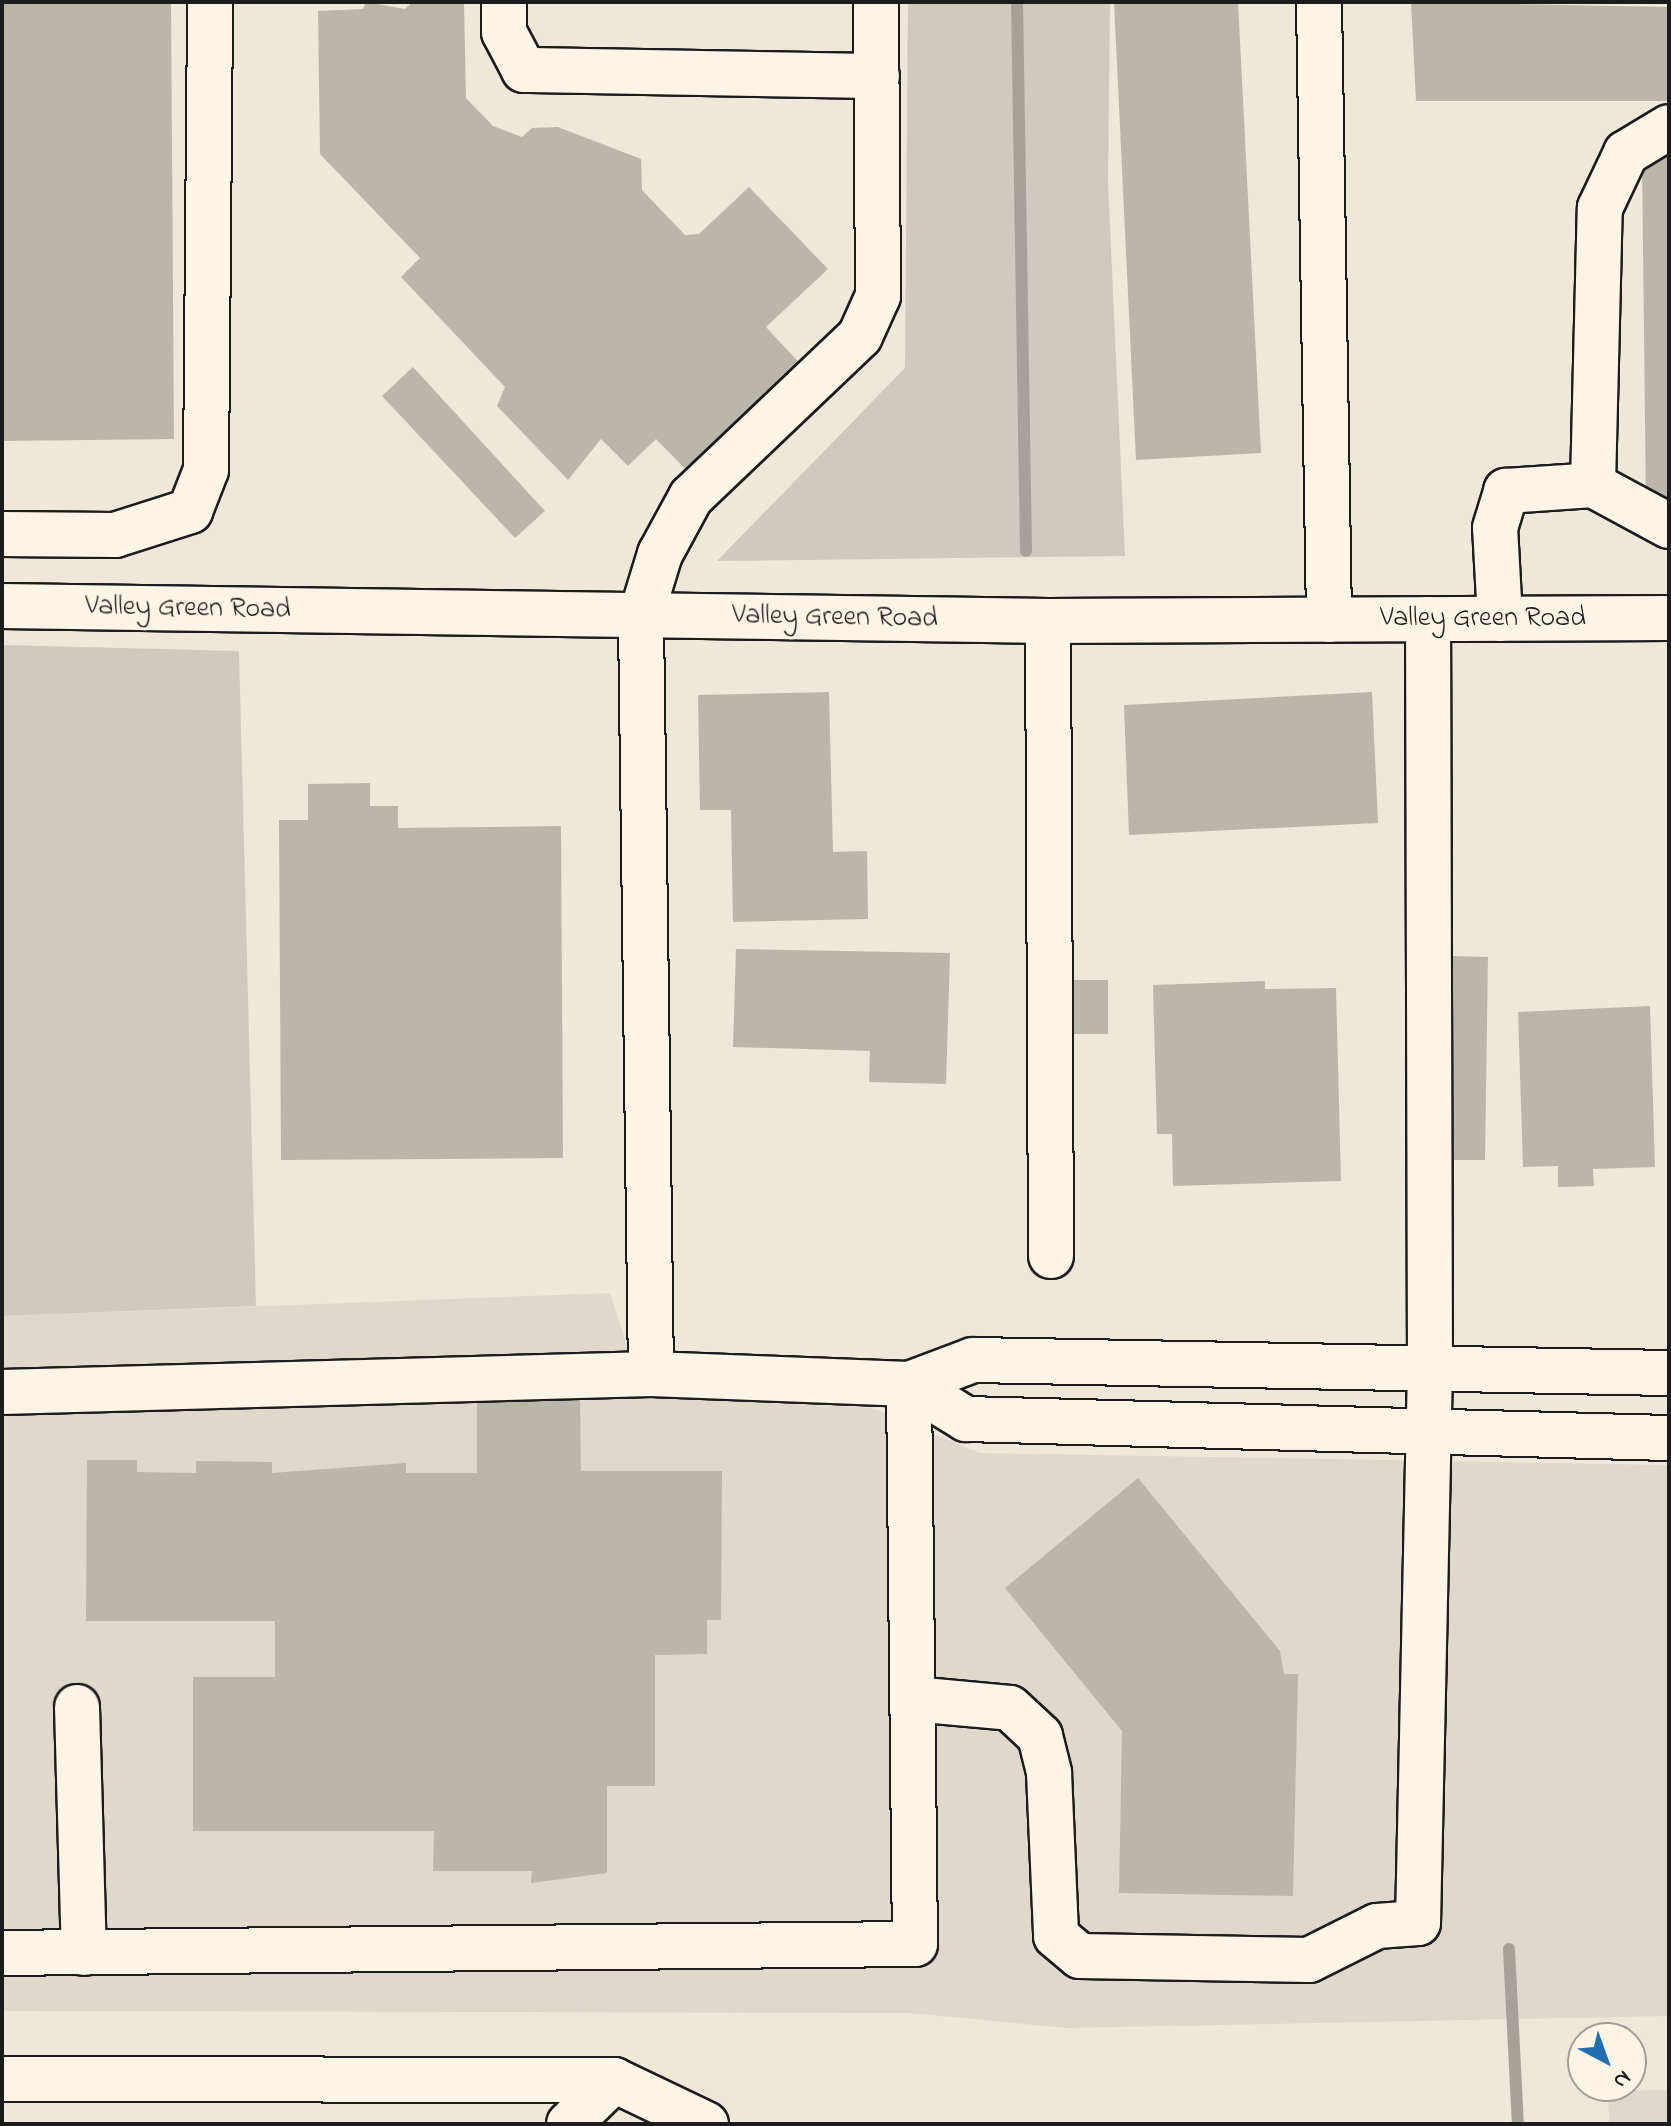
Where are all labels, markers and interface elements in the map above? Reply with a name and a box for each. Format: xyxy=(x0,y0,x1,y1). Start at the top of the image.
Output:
street label: Valley Green Road xyxy=(85,590,291,628)
street label: Valley Green Road xyxy=(732,599,938,637)
street label: Valley Green Road xyxy=(1380,602,1586,636)
north arrow xyxy=(1567,2022,1647,2102)
text: N xyxy=(1605,2062,1638,2096)

